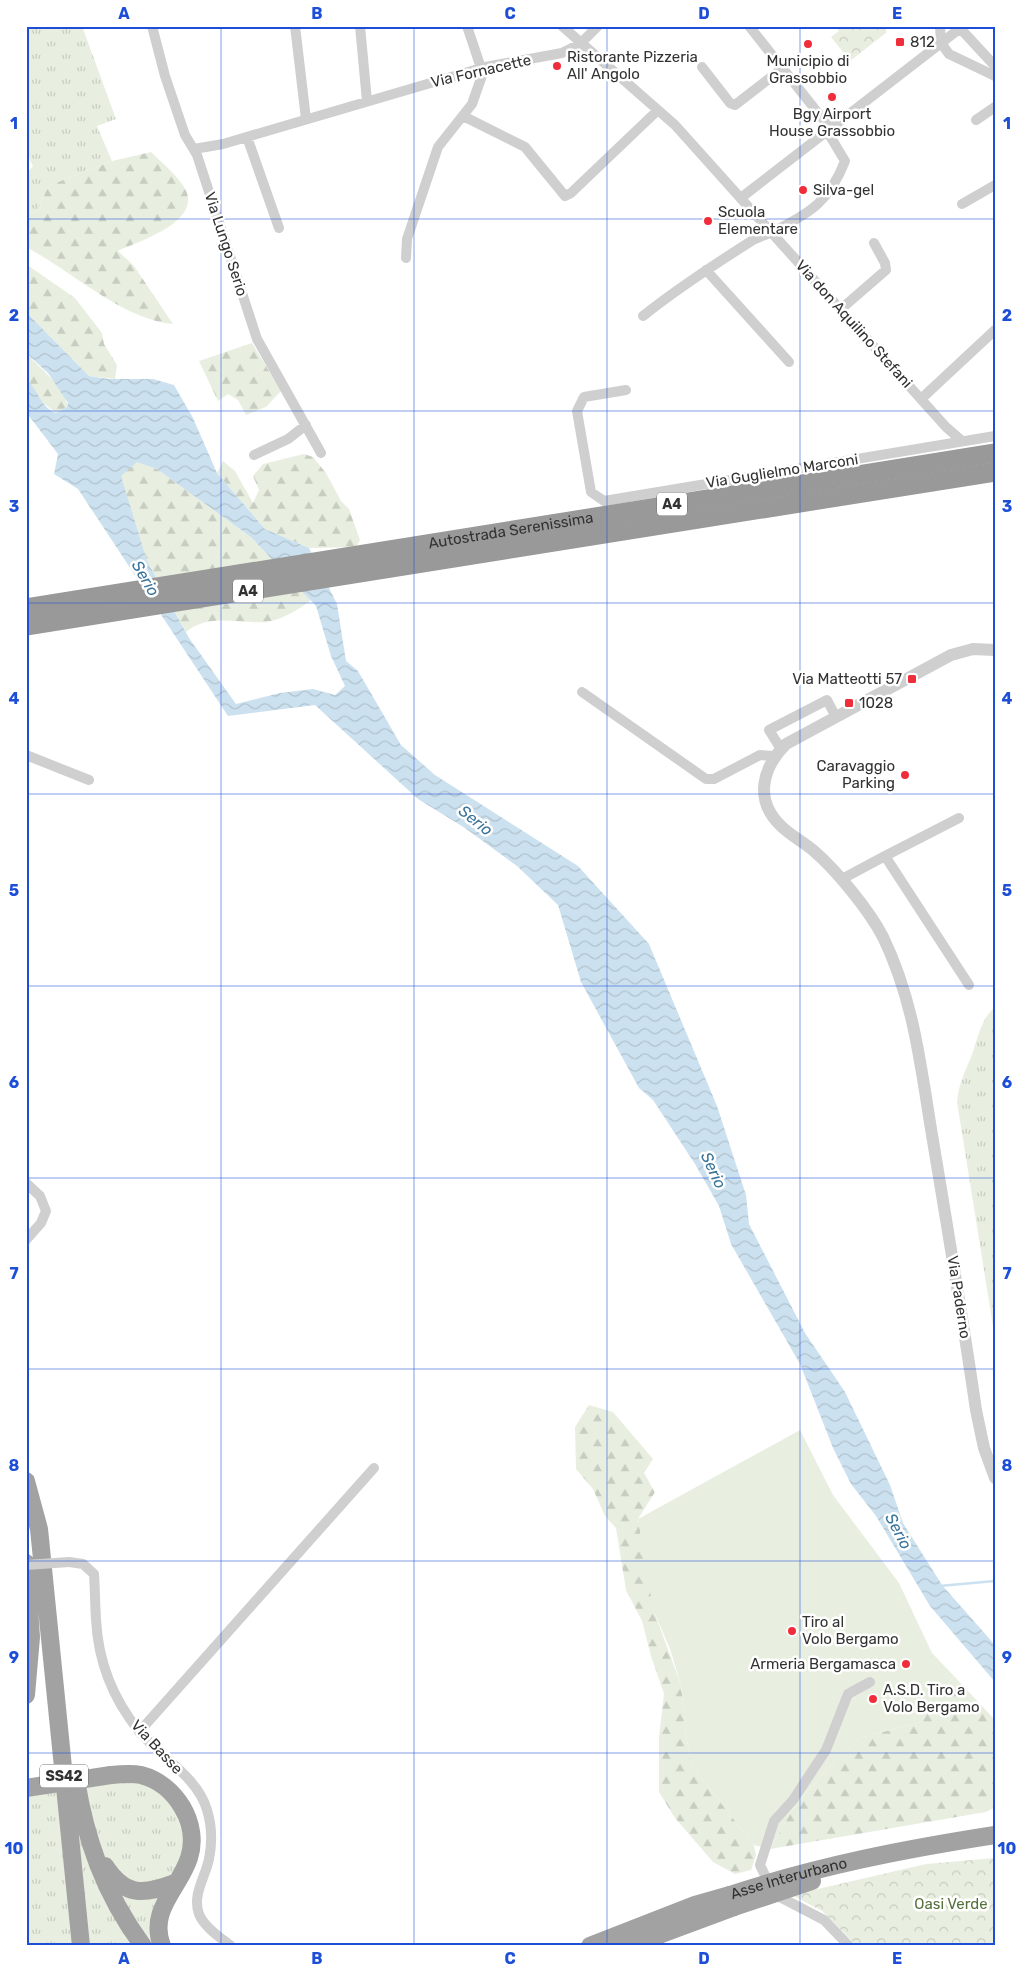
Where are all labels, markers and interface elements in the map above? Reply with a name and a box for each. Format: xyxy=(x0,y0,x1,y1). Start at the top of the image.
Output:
text: A xyxy=(118,4,130,23)
text: B xyxy=(311,4,323,23)
text: C xyxy=(504,4,516,23)
text: D xyxy=(698,4,710,23)
text: E xyxy=(892,4,902,23)
place label: 812 xyxy=(910,33,935,51)
marker: 812 xyxy=(894,36,906,48)
marker: Municipio di Grassobbio xyxy=(802,38,814,50)
place label: Ristorante Pizzeria All' Angolo xyxy=(567,48,698,83)
street label: Via Fornacette xyxy=(429,51,533,91)
place label: Municipio di Grassobbio xyxy=(767,52,849,87)
marker: Ristorante Pizzeria All' Angolo xyxy=(551,60,563,72)
marker: Bgy Airport House Grassobbio xyxy=(826,91,838,103)
place label: Bgy Airport House Grassobbio xyxy=(769,105,895,140)
text: 1 xyxy=(10,114,18,133)
text: 1 xyxy=(1003,114,1011,133)
place label: Silva-gel xyxy=(813,181,874,199)
marker: Silva-gel xyxy=(797,184,809,196)
street label: Via Lungo Serio xyxy=(201,190,251,298)
place label: Scuola Elementare xyxy=(718,203,798,238)
marker: Scuola Elementare xyxy=(702,215,714,227)
street label: Via don Aquilino Stefani xyxy=(792,256,916,392)
text: 2 xyxy=(9,306,19,325)
text: 2 xyxy=(1002,306,1012,325)
street label: Via Guglielmo Marconi xyxy=(705,450,859,492)
road number: A4 xyxy=(657,492,687,516)
text: 3 xyxy=(9,497,19,516)
text: 3 xyxy=(1002,497,1012,516)
street label: Autostrada Serenissima xyxy=(427,508,595,553)
water label: Serio xyxy=(128,557,163,599)
road number: A4 xyxy=(233,580,263,602)
place label: Via Matteotti 57 xyxy=(792,670,902,688)
marker: Via Matteotti 57 xyxy=(906,673,918,685)
text: 4 xyxy=(9,689,20,708)
text: 4 xyxy=(1002,689,1013,708)
place label: 1028 xyxy=(859,694,893,712)
marker: 1028 xyxy=(843,697,855,709)
place label: Caravaggio Parking xyxy=(817,757,895,792)
marker: Caravaggio Parking xyxy=(899,769,911,781)
water label: Serio xyxy=(455,801,496,840)
text: 5 xyxy=(9,881,19,900)
text: 5 xyxy=(1002,881,1012,900)
text: 6 xyxy=(9,1073,19,1092)
text: 6 xyxy=(1002,1073,1012,1092)
water label: Serio xyxy=(697,1149,730,1191)
street label: Via Paderno xyxy=(944,1254,974,1340)
text: 7 xyxy=(9,1264,19,1283)
text: 7 xyxy=(1002,1264,1012,1283)
text: 8 xyxy=(9,1456,20,1475)
text: 8 xyxy=(1002,1456,1013,1475)
water label: Serio xyxy=(881,1510,916,1552)
place label: Tiro al Volo Bergamo xyxy=(802,1613,899,1648)
marker: Tiro al Volo Bergamo xyxy=(786,1625,798,1637)
text: 9 xyxy=(9,1648,19,1667)
text: 9 xyxy=(1002,1648,1012,1667)
place label: Armeria Bergamasca xyxy=(750,1655,896,1673)
marker: Armeria Bergamasca xyxy=(900,1658,912,1670)
place label: A.S.D. Tiro a Volo Bergamo xyxy=(883,1681,980,1716)
marker: A.S.D. Tiro a Volo Bergamo xyxy=(867,1693,879,1705)
street label: Via Basse xyxy=(127,1716,187,1778)
road number: SS42 xyxy=(40,1764,88,1788)
text: 10 xyxy=(5,1839,24,1858)
text: 10 xyxy=(998,1839,1017,1858)
street label: Asse Interurbano xyxy=(728,1854,849,1903)
park label: Oasi Verde xyxy=(914,1895,988,1913)
text: A xyxy=(118,1949,130,1968)
text: B xyxy=(311,1949,323,1968)
text: C xyxy=(504,1949,516,1968)
text: D xyxy=(698,1949,710,1968)
text: E xyxy=(892,1949,902,1968)

